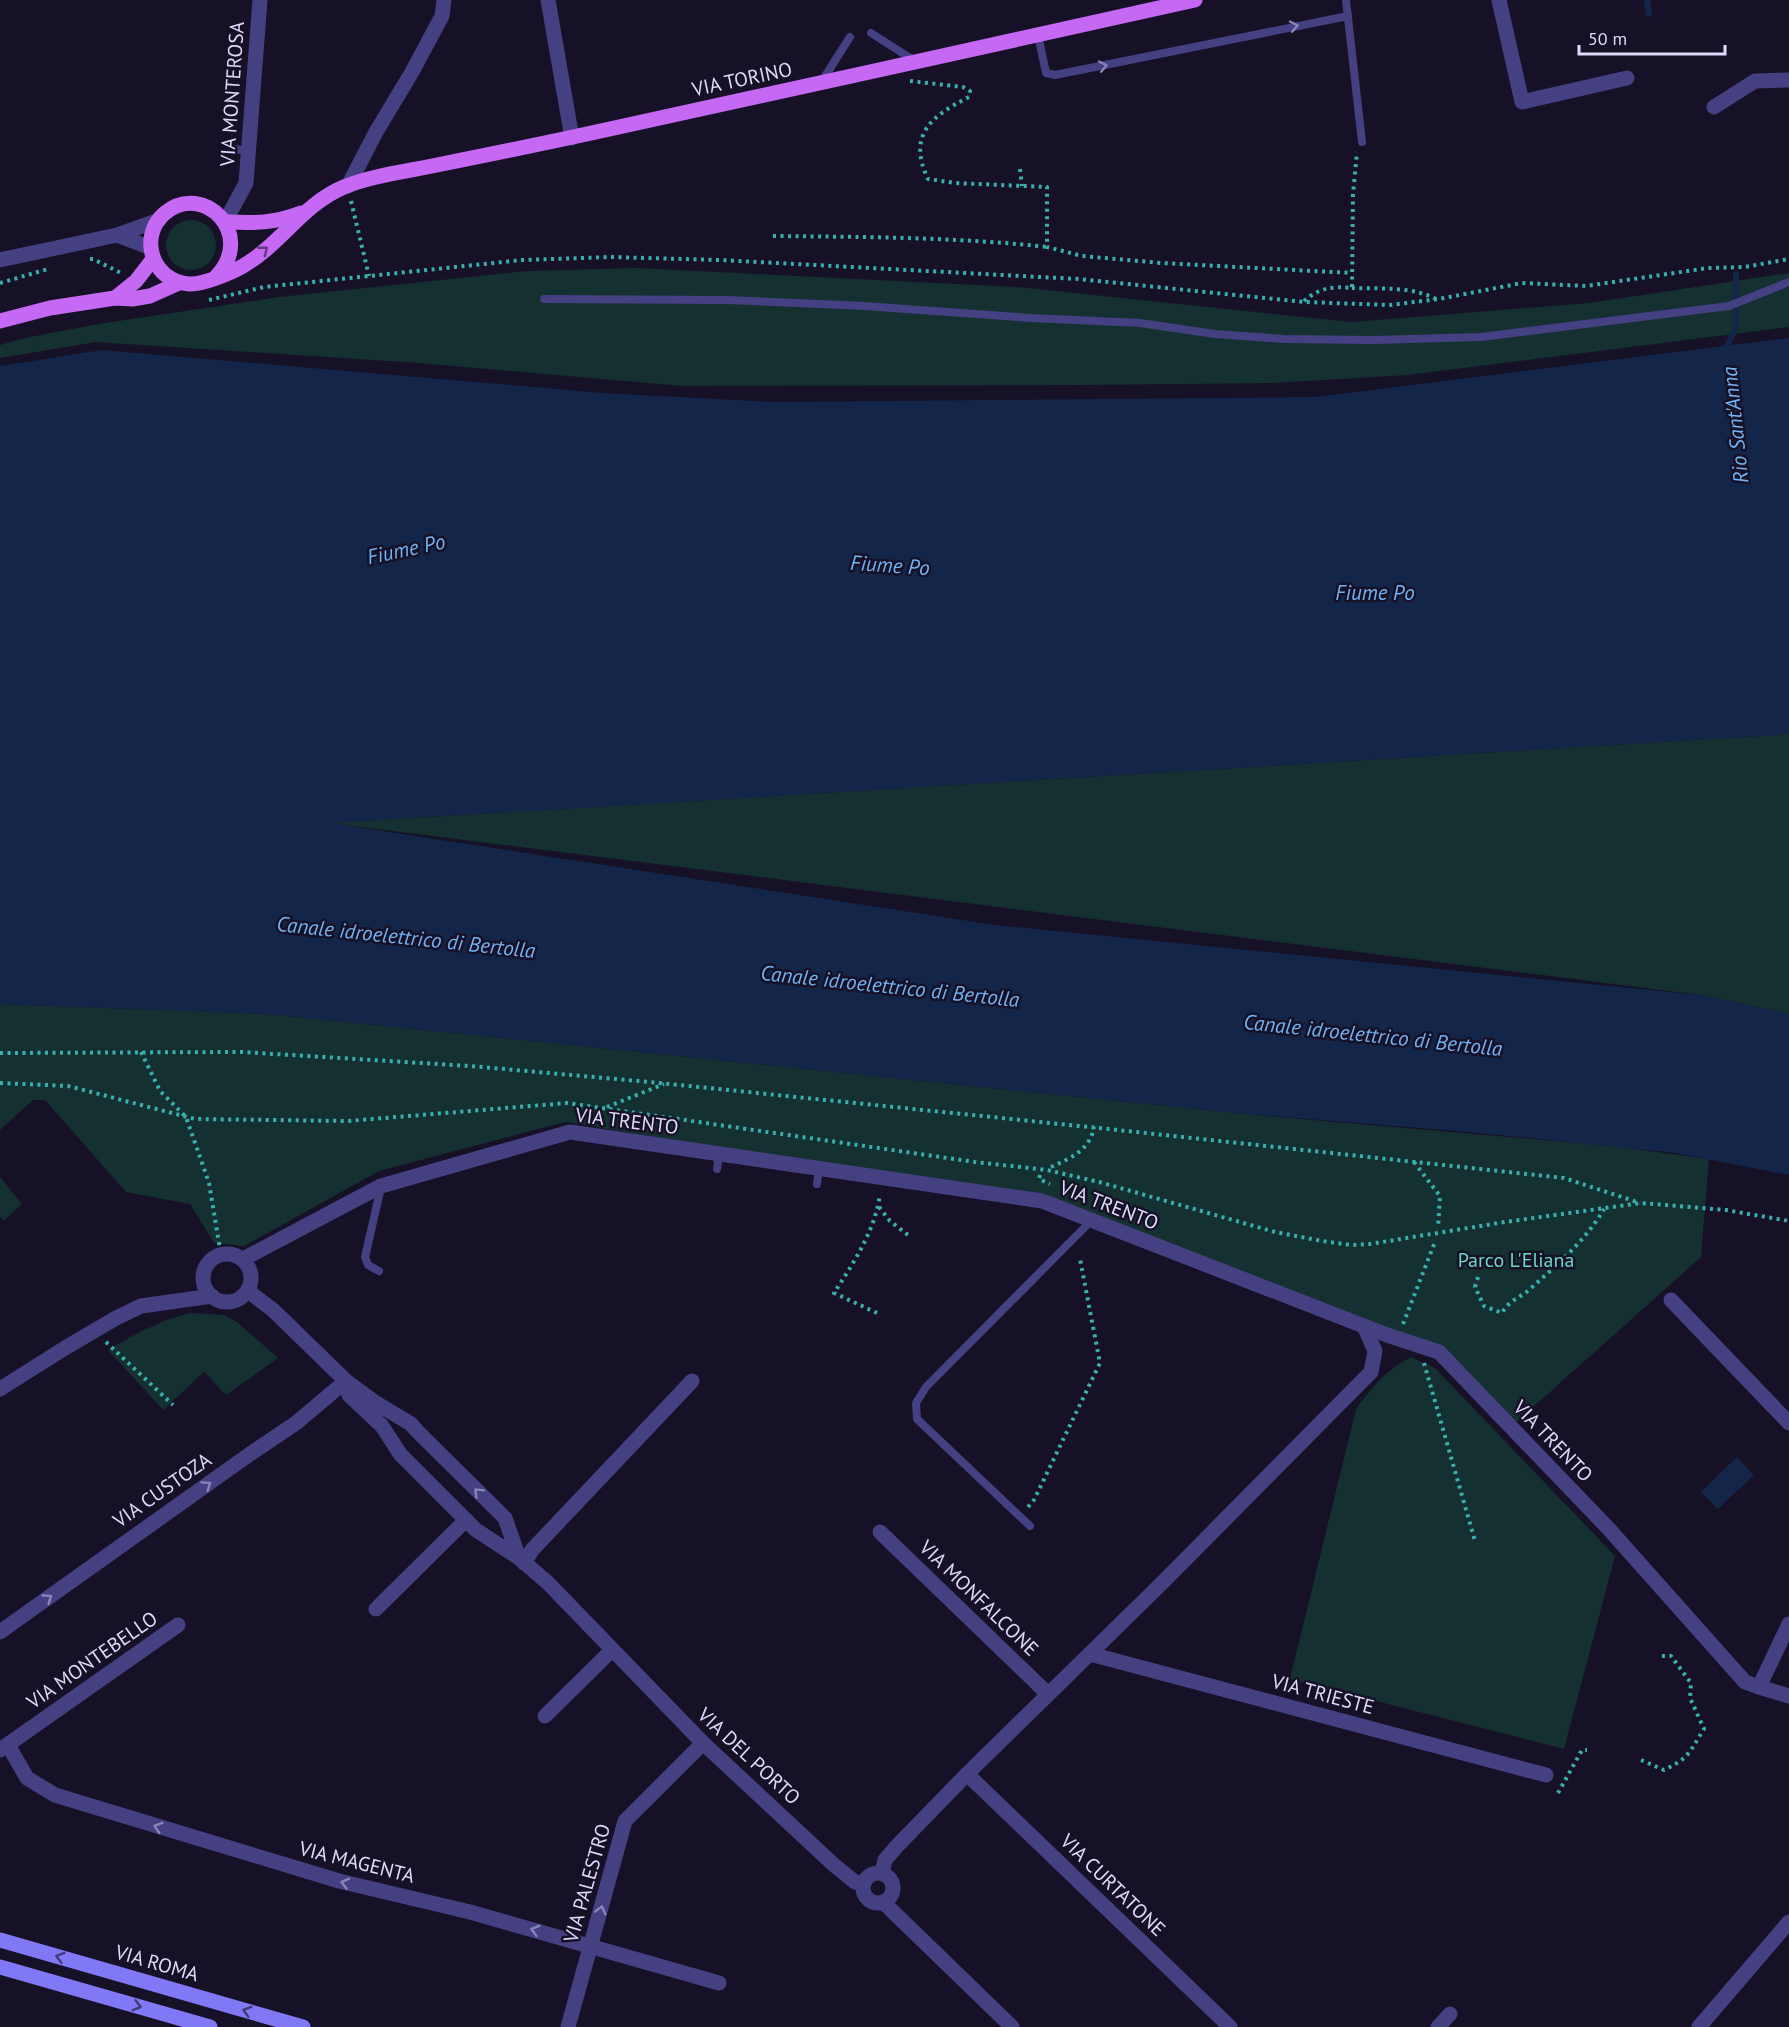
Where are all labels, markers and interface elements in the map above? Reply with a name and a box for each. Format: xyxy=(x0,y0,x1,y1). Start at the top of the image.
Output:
scale bar xyxy=(1579,18,1724,56)
street label: VIA MONTEROSA xyxy=(214,20,250,168)
one-way arrow xyxy=(1289,21,1299,34)
text: 50 m xyxy=(1588,27,1627,50)
street label: VIA TORINO xyxy=(689,56,794,102)
one-way arrow xyxy=(1098,60,1108,73)
one-way arrow xyxy=(257,247,268,258)
water label: Rio Sant'Anna xyxy=(1715,365,1755,485)
water label: Fiume Po xyxy=(364,528,448,570)
water label: Fiume Po xyxy=(849,549,931,581)
water label: Fiume Po xyxy=(1335,579,1415,606)
water label: Canale idroelettrico di Bertolla xyxy=(275,910,537,964)
water label: Canale idroelettrico di Bertolla xyxy=(759,959,1021,1013)
water label: Canale idroelettrico di Bertolla xyxy=(1242,1008,1504,1062)
street label: VIA TRENTO xyxy=(573,1102,680,1140)
street label: VIA TRENTO xyxy=(1055,1174,1162,1236)
park label: Parco L'Eliana xyxy=(1458,1247,1574,1273)
street label: VIA TRENTO xyxy=(1507,1394,1598,1487)
street label: VIA CUSTOZA xyxy=(107,1446,216,1534)
one-way arrow xyxy=(200,1481,211,1492)
one-way arrow xyxy=(475,1488,486,1499)
street label: VIA MONFALCONE xyxy=(913,1534,1044,1662)
one-way arrow xyxy=(41,1594,52,1605)
street label: VIA MONTEBELLO xyxy=(21,1605,162,1715)
street label: VIA TRIESTE xyxy=(1268,1668,1377,1720)
street label: VIA DEL PORTO xyxy=(691,1701,806,1810)
street label: VIA PALESTRO xyxy=(557,1821,616,1946)
one-way arrow xyxy=(153,1822,164,1834)
street label: VIA CURTATONE xyxy=(1054,1827,1171,1942)
street label: VIA MAGENTA xyxy=(295,1835,418,1889)
one-way arrow xyxy=(341,1877,351,1890)
one-way arrow xyxy=(593,1905,606,1915)
one-way arrow xyxy=(530,1924,540,1937)
street label: VIA ROMA xyxy=(111,1938,202,1987)
one-way arrow xyxy=(55,1952,65,1964)
one-way arrow xyxy=(132,1999,142,2012)
one-way arrow xyxy=(242,2006,253,2018)

